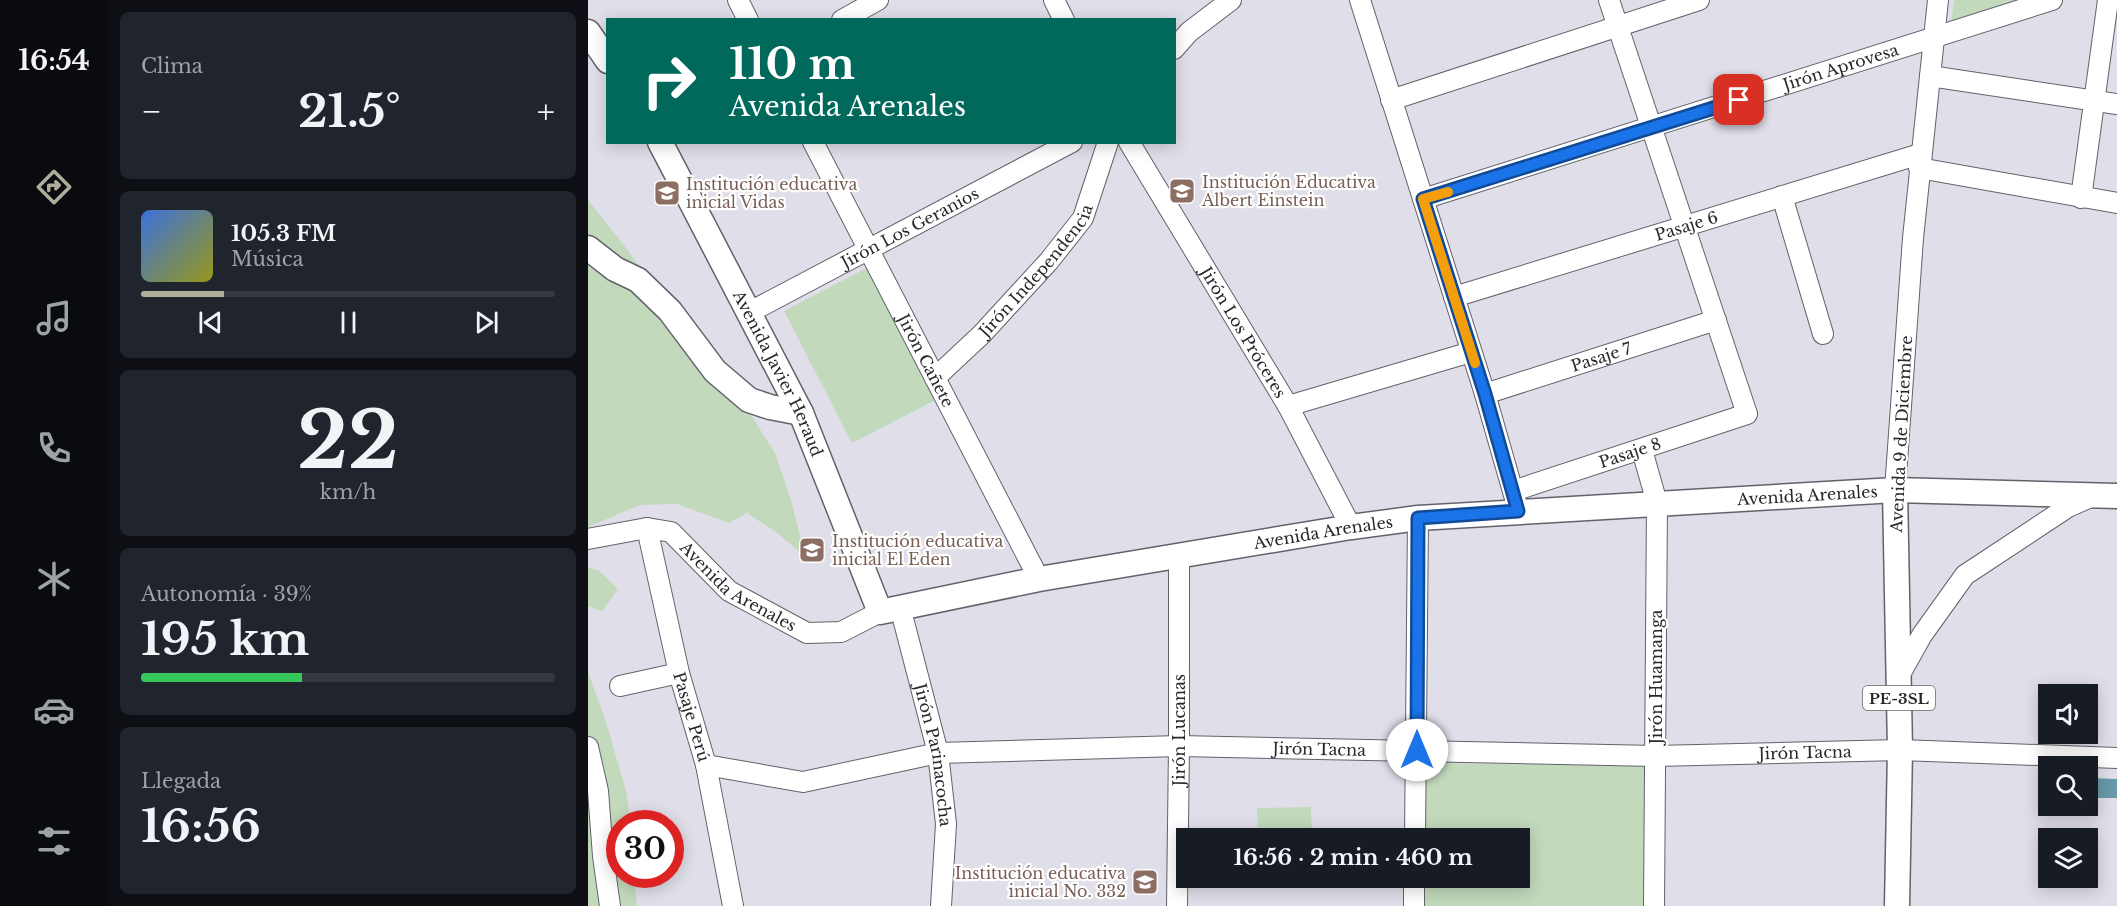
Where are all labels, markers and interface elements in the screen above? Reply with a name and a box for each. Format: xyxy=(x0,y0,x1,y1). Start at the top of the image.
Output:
text: 110 m xyxy=(729,38,855,90)
street label: Jirón Aprovesa xyxy=(1778,39,1901,95)
icon: right xyxy=(630,42,708,120)
text: 16:54 xyxy=(18,44,90,77)
text: Clima xyxy=(141,54,203,78)
pin xyxy=(1713,74,1764,125)
text: 21.5° xyxy=(298,83,401,139)
icon: arrive xyxy=(1722,83,1755,116)
text: Avenida Arenales xyxy=(729,90,966,123)
text: − xyxy=(141,91,162,132)
text: + xyxy=(537,91,555,132)
icon: directions xyxy=(33,166,75,208)
place label: Institución Educativa Albert Einstein xyxy=(1201,172,1376,210)
place label: Institución educativa inicial Vidas xyxy=(686,174,857,212)
school or university icon: Institución Educativa Albert Einstein xyxy=(1167,176,1197,206)
school or university icon: Institución educativa inicial Vidas xyxy=(652,178,682,208)
street label: Jirón Los Geranios xyxy=(836,183,982,273)
street label: Jirón Independencia xyxy=(973,202,1097,342)
street label: Pasaje 6 xyxy=(1652,207,1720,245)
text: 105.3 FM xyxy=(231,220,336,247)
text: Música xyxy=(231,247,304,271)
street label: Jirón Los Próceres xyxy=(1195,261,1291,401)
street label: Avenida Javier Heraud xyxy=(728,286,827,460)
icon: music xyxy=(33,297,75,339)
icon: previous xyxy=(194,306,227,339)
icon: pause xyxy=(332,306,365,339)
icon: next xyxy=(470,306,503,339)
street label: Jirón Cañete xyxy=(893,309,958,411)
street label: Avenida 9 de Diciembre xyxy=(1886,335,1916,534)
street label: Pasaje 7 xyxy=(1568,337,1635,376)
text: 22 xyxy=(297,392,399,489)
icon: phone xyxy=(33,427,75,469)
street label: Pasaje 8 xyxy=(1596,433,1663,472)
text: km/h xyxy=(320,480,376,504)
street label: Avenida Arenales xyxy=(1736,481,1878,509)
street label: Avenida Arenales xyxy=(1251,511,1394,553)
place label: Institución educativa inicial El Eden xyxy=(832,531,1003,569)
school or university icon: Institución educativa inicial El Eden xyxy=(797,535,827,565)
street label: Avenida Arenales xyxy=(675,537,800,635)
icon: climate xyxy=(33,558,75,600)
text: Autonomía · 39% xyxy=(141,582,312,606)
street label: Jirón Huamanga xyxy=(1646,610,1666,746)
text: 195 km xyxy=(141,611,309,667)
street label: Pasaje Perú xyxy=(669,669,715,764)
street label: Jirón Lucanas xyxy=(1168,674,1189,788)
street label: Jirón Parinacocha xyxy=(910,679,956,828)
map controls xyxy=(2038,684,2098,888)
button: sound xyxy=(2038,684,2098,744)
road number: PE-3SL xyxy=(1863,686,1935,710)
icon: car xyxy=(33,689,75,731)
position arrow xyxy=(1385,718,1449,782)
street label: Jirón Tacna xyxy=(1271,738,1366,760)
street label: Jirón Tacna xyxy=(1756,741,1852,764)
button: search xyxy=(2038,756,2098,816)
text: Llegada xyxy=(141,769,221,793)
text: 16:56 xyxy=(141,798,261,854)
speed limit sign: 30 xyxy=(606,810,684,888)
icon: filters xyxy=(33,820,75,862)
button: layers xyxy=(2038,828,2098,888)
text: 16:56 · 2 min · 460 m xyxy=(1233,844,1473,871)
place label: Institución educativa inicial No. 332 xyxy=(955,863,1126,901)
school or university icon: Institución educativa inicial No. 332 xyxy=(1130,867,1160,897)

